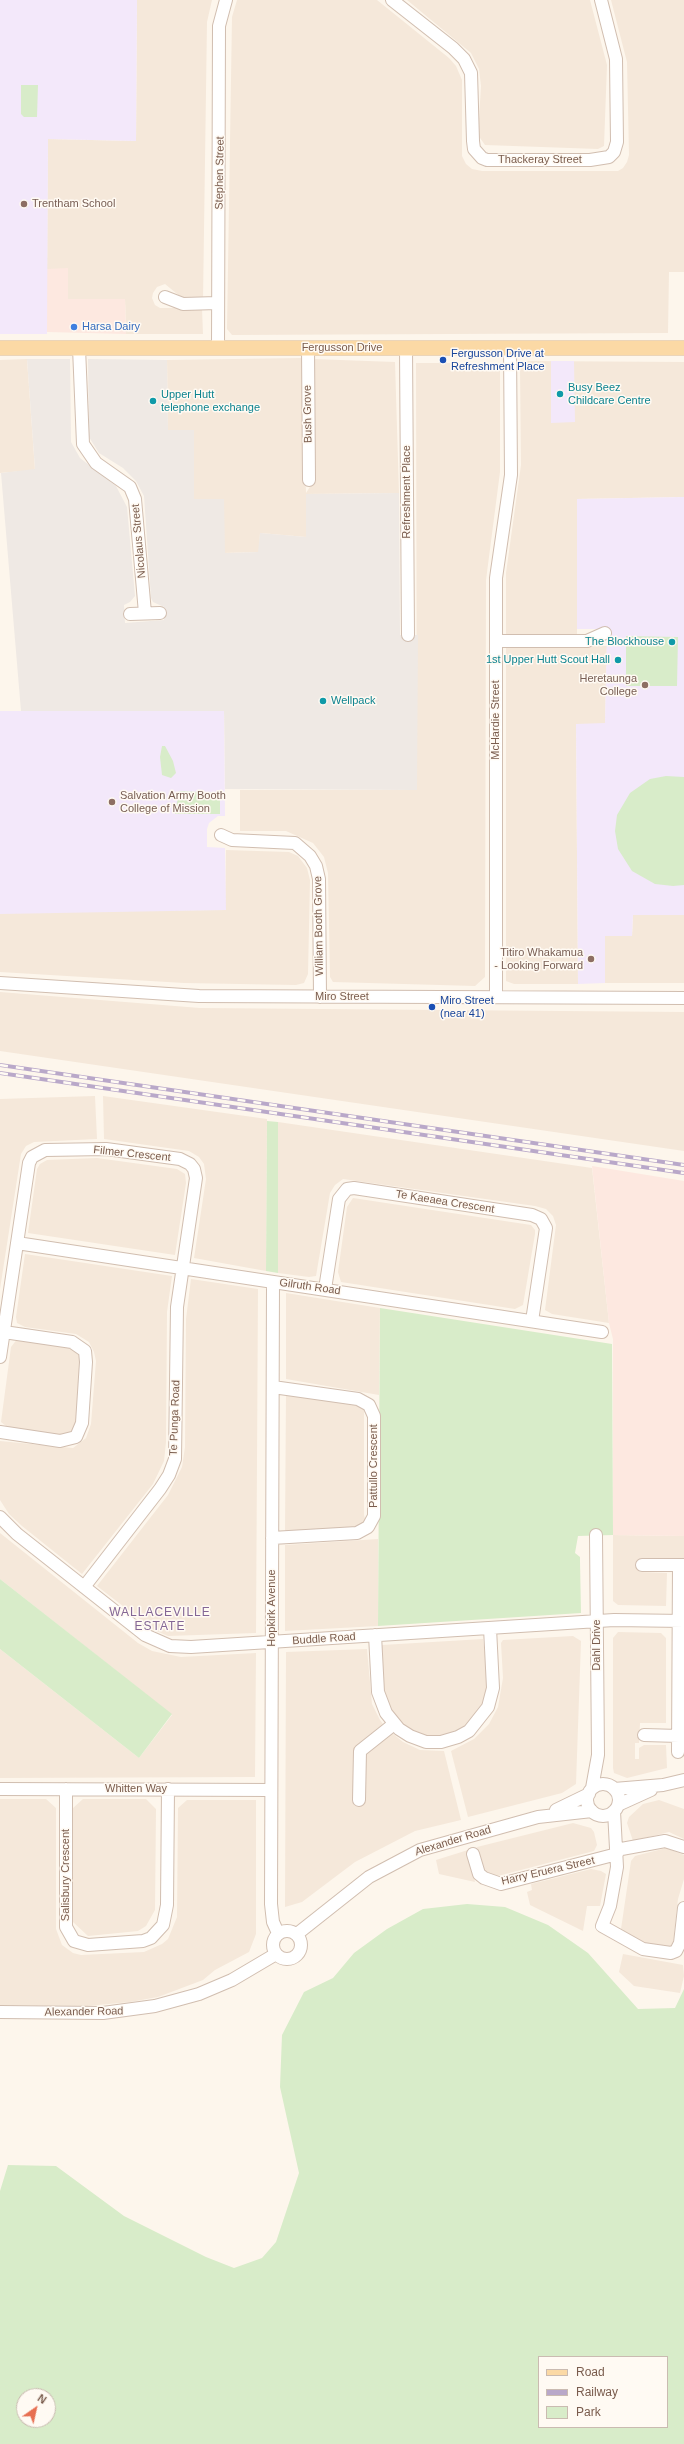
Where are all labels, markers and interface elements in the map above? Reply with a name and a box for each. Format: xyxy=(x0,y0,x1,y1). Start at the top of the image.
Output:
street label: Stephen Street xyxy=(213,136,227,210)
street label: Thackeray Street xyxy=(498,153,582,167)
place label: Trentham School xyxy=(32,197,115,211)
marker: Trentham School xyxy=(19,199,29,209)
place label: Harsa Dairy xyxy=(82,320,140,334)
marker: Harsa Dairy xyxy=(69,322,79,332)
street label: Fergusson Drive xyxy=(302,341,382,355)
place label: Fergusson Drive at Refreshment Place xyxy=(451,347,545,373)
marker: Fergusson Drive at Refreshment Place xyxy=(438,355,448,365)
place label: Busy Beez Childcare Centre xyxy=(568,381,651,407)
street label: Bush Grove xyxy=(301,385,315,443)
place label: Upper Hutt telephone exchange xyxy=(161,388,260,414)
marker: Busy Beez Childcare Centre xyxy=(555,389,565,399)
marker: Upper Hutt telephone exchange xyxy=(148,396,158,406)
street label: Refreshment Place xyxy=(400,445,414,539)
street label: Nicolaus Street xyxy=(129,503,149,579)
place label: The Blockhouse xyxy=(585,635,664,649)
marker: The Blockhouse xyxy=(667,637,677,647)
place label: 1st Upper Hutt Scout Hall xyxy=(486,653,610,667)
marker: 1st Upper Hutt Scout Hall xyxy=(613,655,623,665)
place label: Heretaunga College xyxy=(580,672,637,698)
street label: McHardie Street xyxy=(489,680,503,760)
marker: Heretaunga College xyxy=(640,680,650,690)
place label: Wellpack xyxy=(331,694,375,708)
marker: Wellpack xyxy=(318,696,328,706)
place label: Salvation Army Booth College of Mission xyxy=(120,789,226,815)
marker: Salvation Army Booth College of Mission xyxy=(107,797,117,807)
street label: William Booth Grove xyxy=(312,876,326,976)
place label: Titiro Whakamua - Looking Forward xyxy=(494,946,583,972)
marker: Titiro Whakamua - Looking Forward xyxy=(586,954,596,964)
street label: Miro Street xyxy=(315,990,369,1004)
place label: Miro Street (near 41) xyxy=(440,994,494,1020)
marker: Miro Street (near 41) xyxy=(427,1002,437,1012)
street label: Filmer Crescent xyxy=(93,1143,171,1165)
street label: Te Kaeaea Crescent xyxy=(395,1188,495,1216)
street label: Gilruth Road xyxy=(279,1276,341,1298)
street label: Te Punga Road xyxy=(167,1380,183,1456)
street label: Pattullo Crescent xyxy=(367,1424,381,1508)
street label: Hopkirk Avenue xyxy=(265,1569,279,1647)
district label: WALLACEVILLE ESTATE xyxy=(109,1606,211,1634)
street label: Dahl Drive xyxy=(590,1619,604,1671)
street label: Buddle Road xyxy=(292,1630,356,1648)
street label: Whitten Way xyxy=(105,1782,167,1796)
street label: Alexander Road xyxy=(413,1823,493,1859)
street label: Salisbury Crescent xyxy=(59,1829,73,1921)
street label: Harry Eruera Street xyxy=(500,1854,596,1888)
street label: Alexander Road xyxy=(44,2005,124,2019)
legend xyxy=(538,2356,668,2428)
text: Road xyxy=(576,2365,605,2379)
text: Railway xyxy=(576,2385,618,2399)
north arrow xyxy=(16,2388,56,2428)
text: N xyxy=(35,2392,49,2406)
text: Park xyxy=(576,2405,601,2419)

